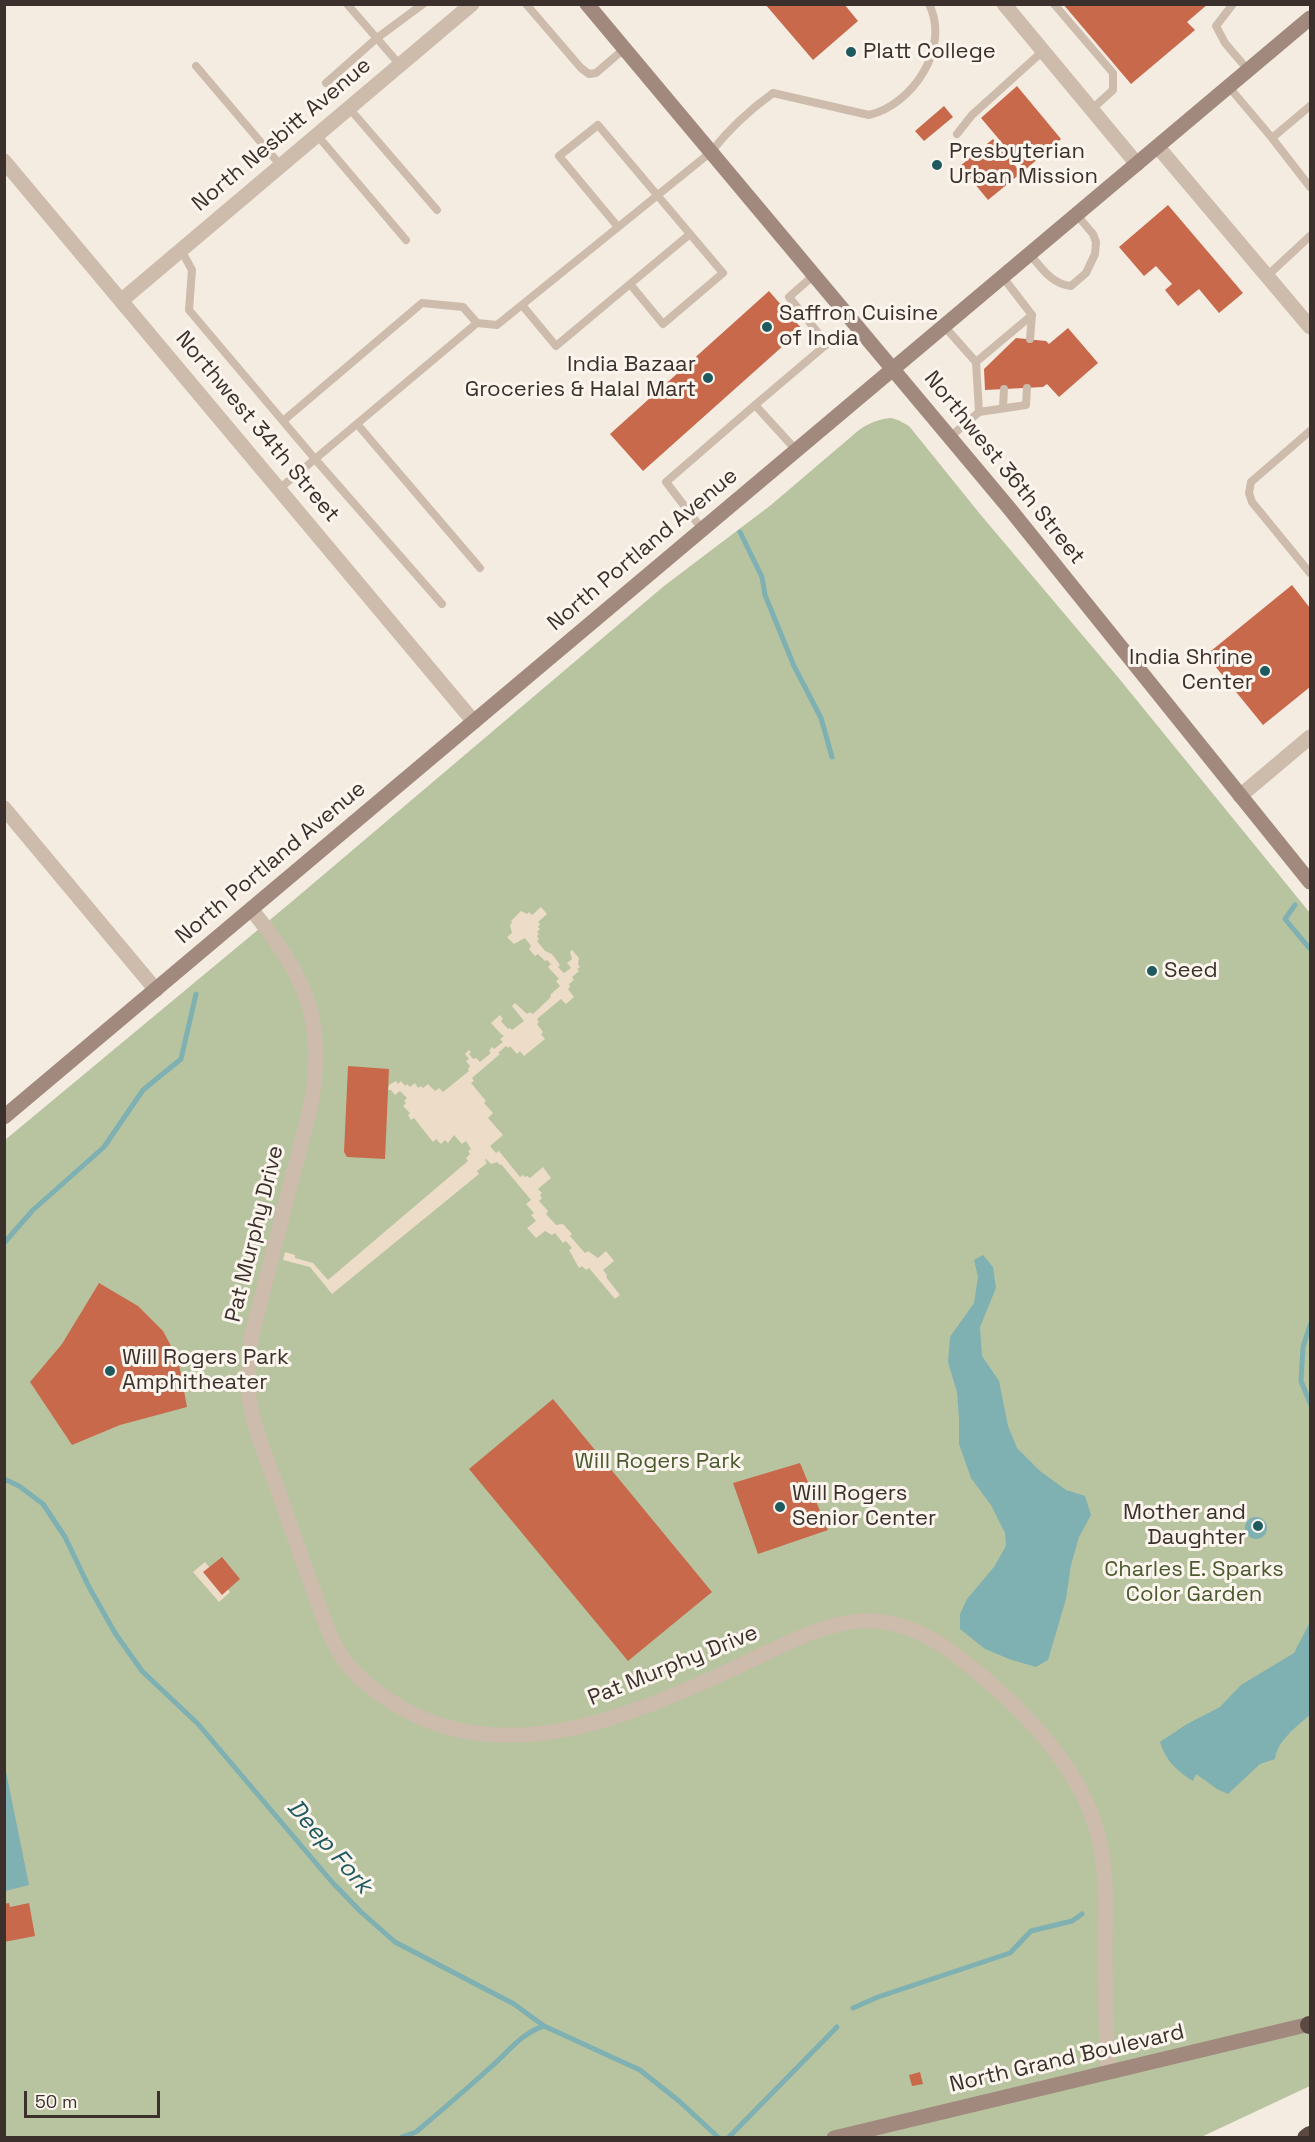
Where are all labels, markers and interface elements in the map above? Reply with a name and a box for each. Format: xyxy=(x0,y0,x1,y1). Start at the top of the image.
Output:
place label: Platt College xyxy=(863,39,996,65)
marker: Platt College xyxy=(844,45,858,59)
street label: North Nesbitt Avenue xyxy=(187,53,377,217)
place label: Presbyterian Urban Mission xyxy=(949,139,1098,190)
marker: Presbyterian Urban Mission xyxy=(930,158,944,172)
place label: Saffron Cuisine of India xyxy=(779,301,938,352)
marker: Saffron Cuisine of India xyxy=(760,320,774,334)
street label: Northwest 34th Street xyxy=(169,326,345,528)
place label: India Bazaar Groceries & Halal Mart xyxy=(465,352,696,404)
street label: Northwest 36th Street xyxy=(918,366,1090,570)
marker: India Bazaar Groceries & Halal Mart xyxy=(701,371,715,385)
street label: North Portland Avenue xyxy=(543,463,743,637)
place label: India Shrine Center xyxy=(1129,645,1253,696)
marker: India Shrine Center xyxy=(1258,664,1272,678)
street label: North Portland Avenue xyxy=(171,776,371,950)
place label: Seed xyxy=(1164,958,1218,984)
marker: Seed xyxy=(1145,964,1159,978)
street label: Pat Murphy Drive xyxy=(220,1143,290,1325)
place label: Will Rogers Park Amphitheater xyxy=(122,1345,289,1396)
marker: Will Rogers Park Amphitheater xyxy=(103,1364,117,1378)
park label: Will Rogers Park xyxy=(575,1449,741,1475)
place label: Will Rogers Senior Center xyxy=(792,1481,936,1532)
marker: Will Rogers Senior Center xyxy=(773,1500,787,1514)
place label: Mother and Daughter xyxy=(1123,1500,1246,1552)
marker: Mother and Daughter xyxy=(1251,1519,1265,1533)
park label: Charles E. Sparks Color Garden xyxy=(1104,1557,1284,1609)
street label: Pat Murphy Drive xyxy=(584,1620,762,1712)
water label: Deep Fork xyxy=(280,1794,378,1900)
street label: North Grand Boulevard xyxy=(947,2019,1187,2099)
scale bar xyxy=(27,2079,164,2117)
text: 50 m xyxy=(35,2090,77,2113)

